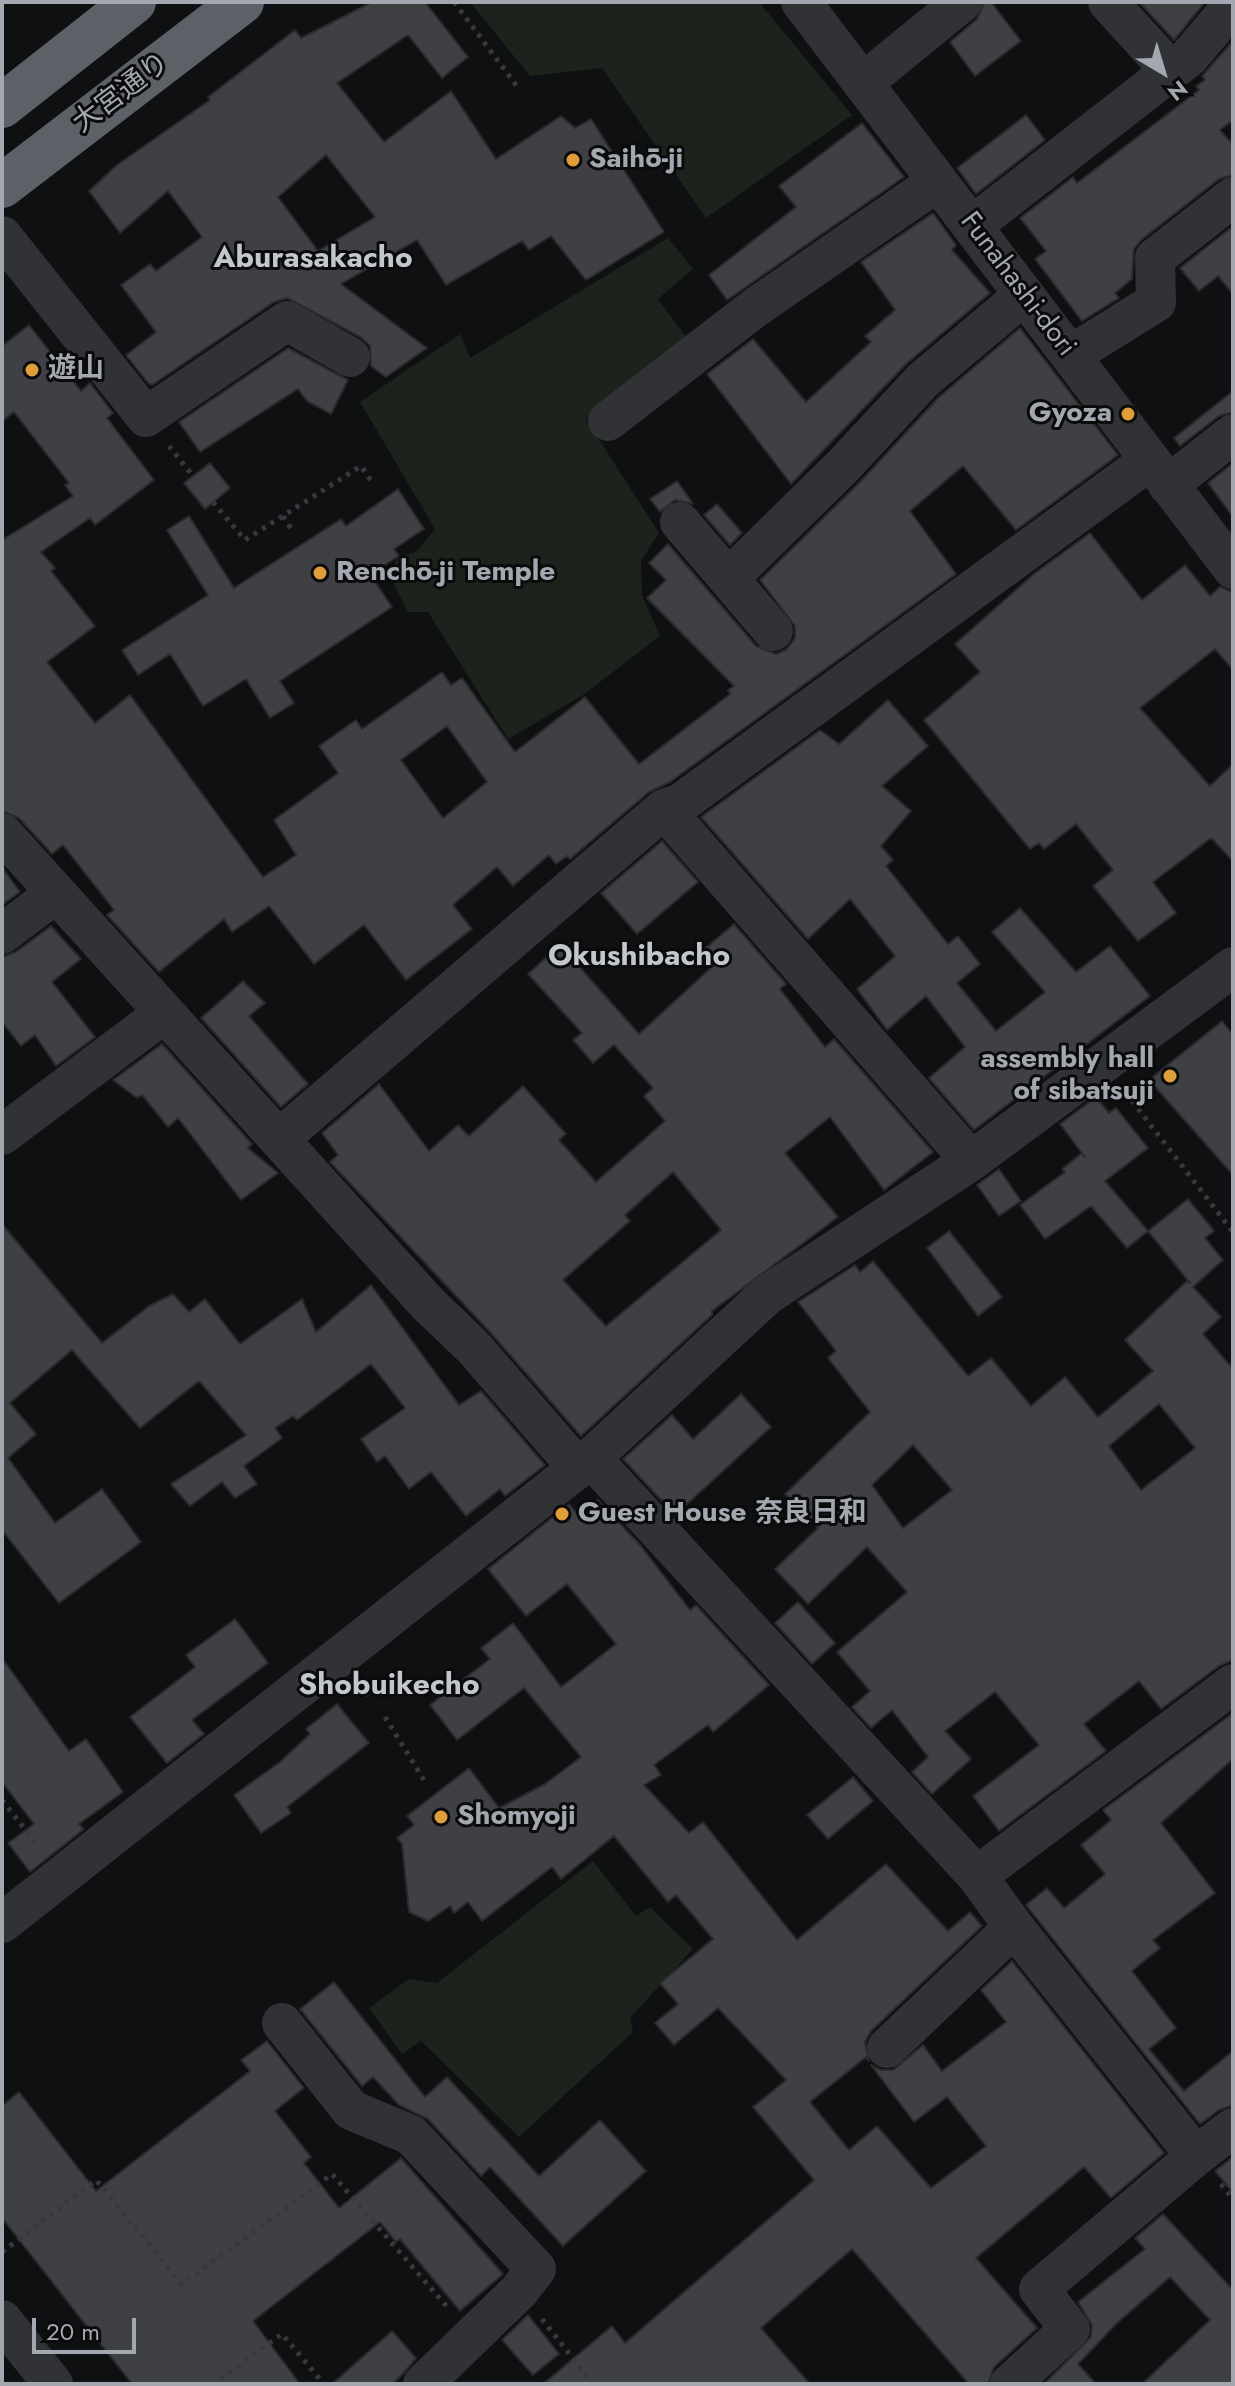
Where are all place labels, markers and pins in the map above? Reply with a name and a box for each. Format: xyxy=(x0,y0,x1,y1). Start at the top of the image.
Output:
place label: Saihō-ji xyxy=(589,143,683,177)
marker: Saihō-ji xyxy=(564,151,582,169)
place label: 遊山 xyxy=(48,353,104,387)
marker: 遊山 xyxy=(23,361,41,379)
place label: Gyoza xyxy=(1029,397,1112,431)
marker: Gyoza xyxy=(1119,405,1137,423)
place label: Renchō-ji Temple xyxy=(336,556,555,590)
marker: Renchō-ji Temple xyxy=(311,564,329,582)
place label: assembly hall of sibatsuji xyxy=(980,1043,1154,1109)
marker: assembly hall of sibatsuji xyxy=(1161,1067,1179,1085)
place label: Guest House 奈良日和 xyxy=(578,1497,867,1531)
marker: Guest House 奈良日和 xyxy=(553,1505,571,1523)
place label: Shomyoji xyxy=(457,1800,576,1834)
marker: Shomyoji xyxy=(432,1808,450,1826)

